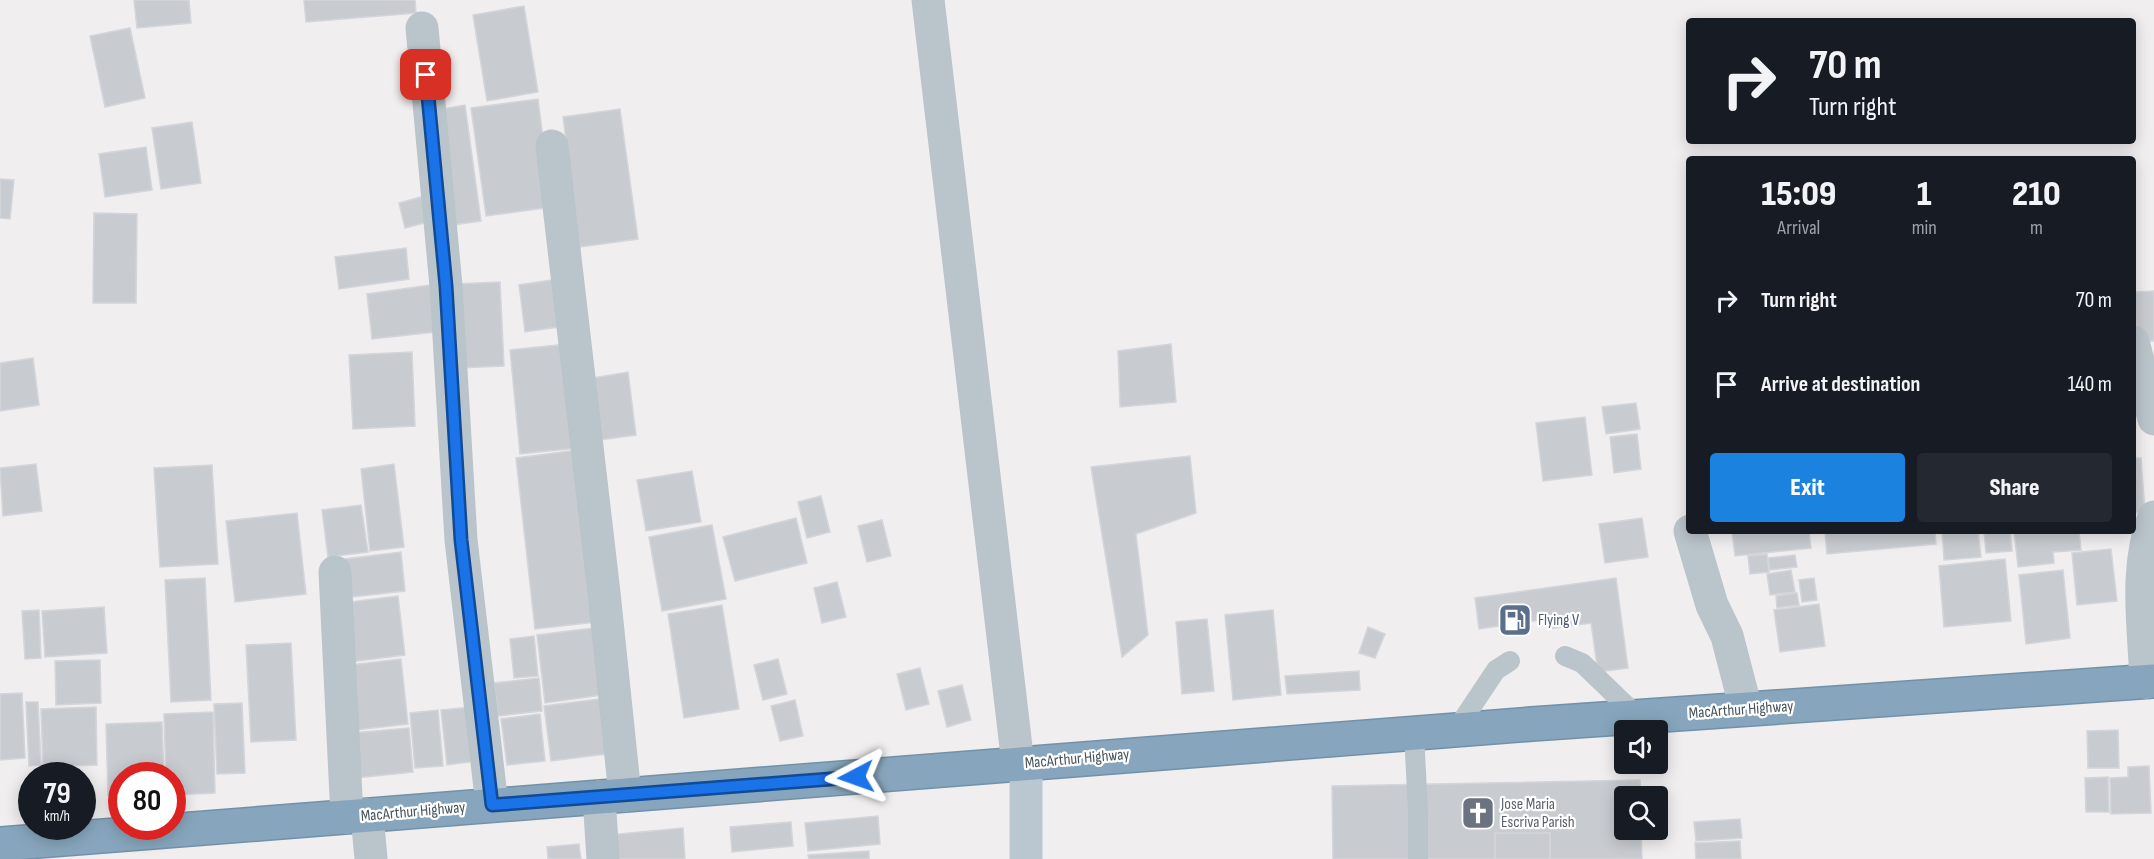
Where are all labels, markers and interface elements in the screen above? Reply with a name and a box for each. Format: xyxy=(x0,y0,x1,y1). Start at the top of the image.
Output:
text: 70 m xyxy=(1809,40,1882,91)
icon: right xyxy=(1710,42,1788,120)
pin xyxy=(400,49,451,100)
icon: arrive xyxy=(409,58,442,91)
text: Turn right xyxy=(1809,91,1896,123)
text: 15:09 xyxy=(1761,173,1836,216)
text: 1 xyxy=(1917,173,1932,216)
text: 210 xyxy=(2012,173,2061,216)
text: Arrival xyxy=(1777,216,1820,240)
text: min xyxy=(1912,216,1937,240)
text: m xyxy=(2030,216,2043,240)
icon: right xyxy=(1710,284,1743,317)
text: Turn right xyxy=(1761,287,1837,314)
text: 70 m xyxy=(2076,287,2112,314)
icon: arrive xyxy=(1710,368,1743,401)
text: Arrive at destination xyxy=(1761,371,1920,398)
text: 140 m xyxy=(2068,371,2112,398)
button: Exit xyxy=(1710,453,1905,522)
button: Share xyxy=(1917,453,2112,522)
fuel station icon: Flying V xyxy=(1497,602,1533,638)
place label: Flying V xyxy=(1538,611,1580,630)
street label: MacArthur Highway xyxy=(1688,697,1794,723)
map controls xyxy=(1614,720,1668,840)
button: sound xyxy=(1614,720,1668,774)
position arrow xyxy=(824,745,888,809)
street label: MacArthur Highway xyxy=(1024,745,1130,773)
speed limit sign: 80 xyxy=(108,762,186,840)
text: 79 xyxy=(43,776,71,812)
button: search xyxy=(1614,786,1668,840)
church icon: Jose Maria Escriva Parish xyxy=(1460,795,1496,831)
place label: Jose Maria Escriva Parish xyxy=(1500,795,1575,832)
street label: MacArthur Highway xyxy=(360,798,466,826)
text: km/h xyxy=(44,807,70,826)

